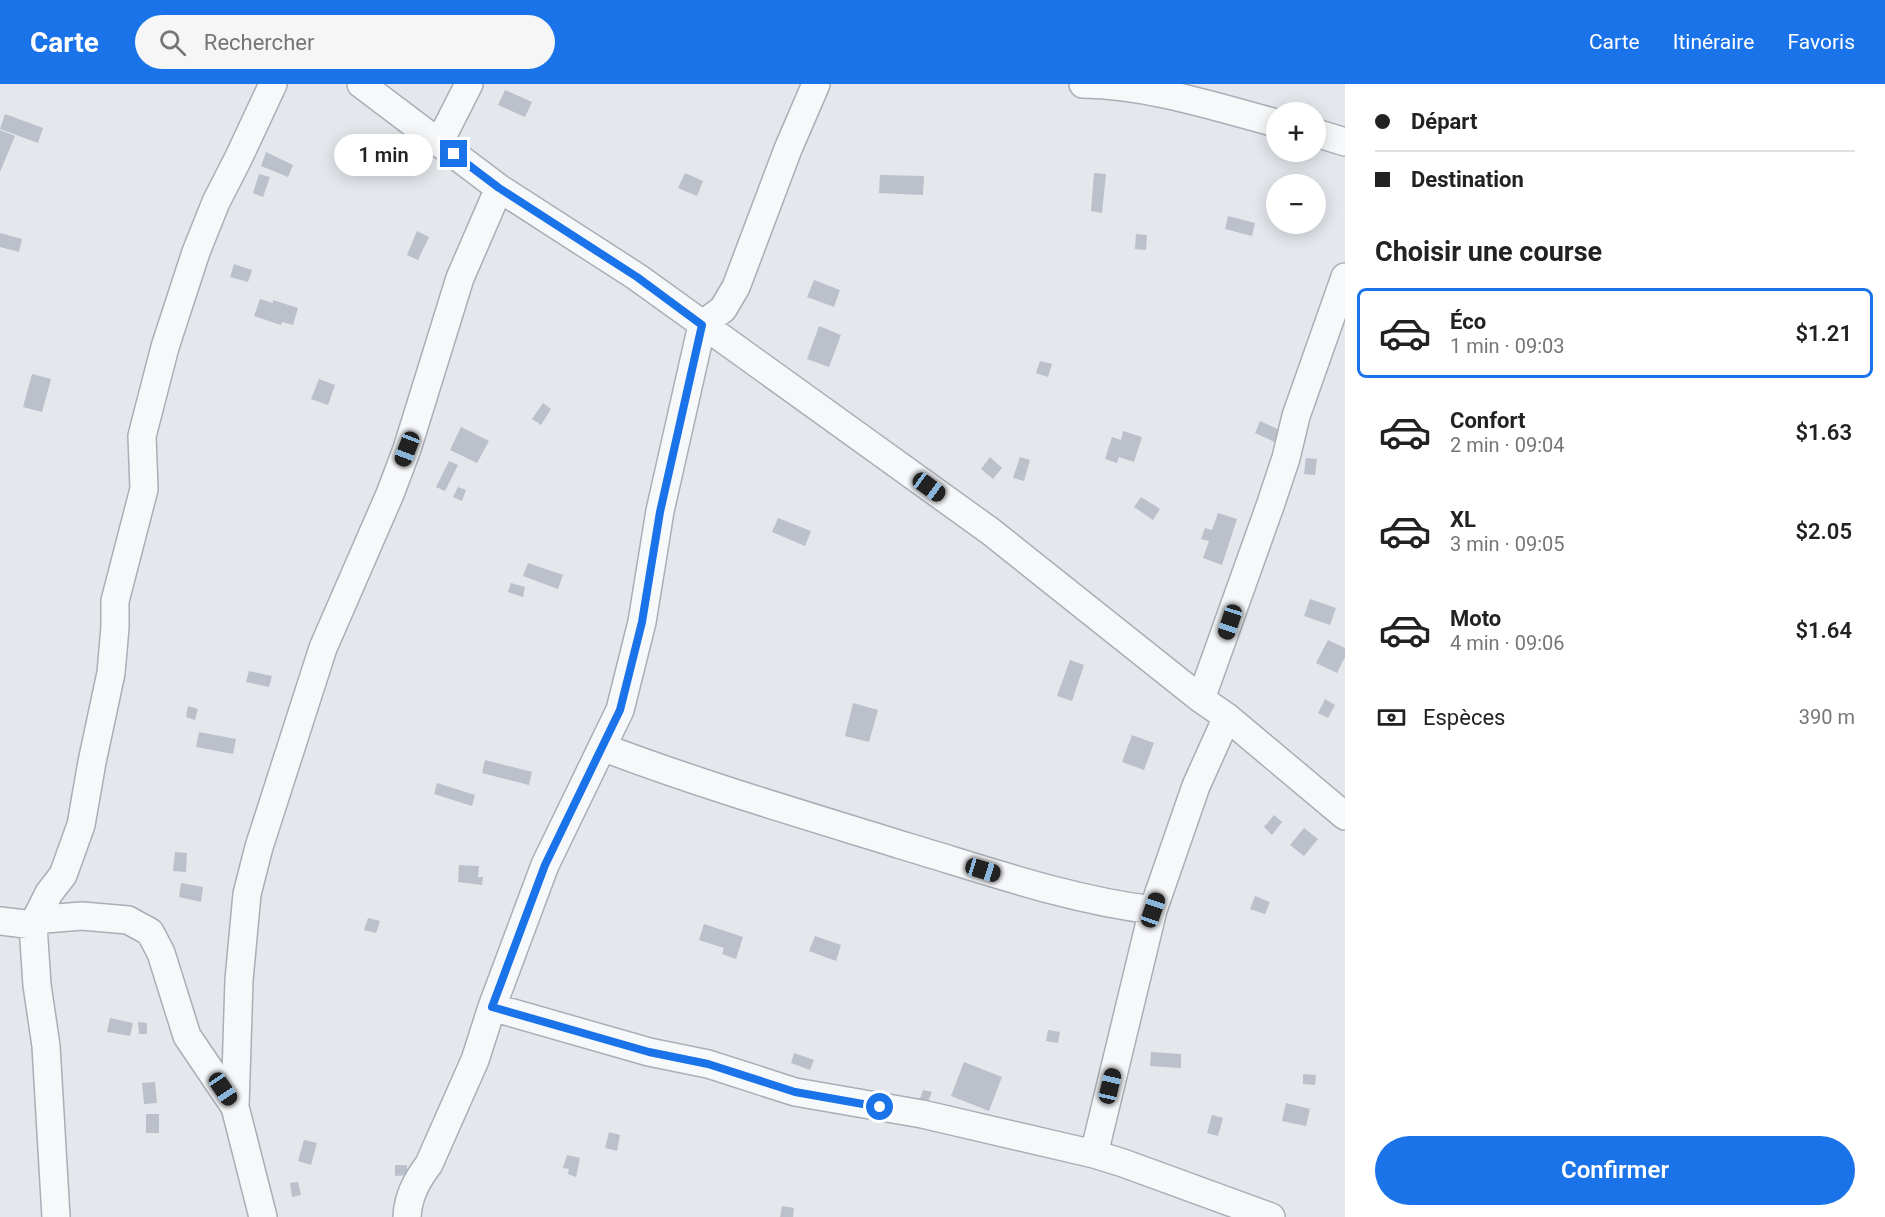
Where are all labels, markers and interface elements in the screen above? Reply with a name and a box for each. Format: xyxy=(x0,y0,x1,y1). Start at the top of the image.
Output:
search box xyxy=(135,15,555,69)
text: Carte xyxy=(30,26,99,59)
icon: search xyxy=(156,26,189,59)
text: Rechercher xyxy=(204,30,314,55)
text: Carte xyxy=(1589,30,1640,54)
text: Itinéraire xyxy=(1673,30,1754,54)
text: Favoris xyxy=(1787,30,1855,54)
map controls xyxy=(1266,102,1326,234)
button: + xyxy=(1266,102,1326,162)
text: Départ xyxy=(1411,109,1477,134)
callout: 1 min xyxy=(334,133,433,175)
route end xyxy=(440,140,467,167)
text: 1 min xyxy=(358,143,409,167)
text: Destination xyxy=(1411,167,1524,192)
button: − xyxy=(1266,174,1326,234)
text: Choisir une course xyxy=(1375,236,1602,268)
icon: car xyxy=(1378,306,1432,360)
text: Éco xyxy=(1450,309,1486,334)
text: $1.21 xyxy=(1795,321,1852,346)
text: 1 min · 09:03 xyxy=(1450,334,1565,358)
icon: car xyxy=(1378,405,1432,459)
text: Confort xyxy=(1450,408,1525,433)
text: $1.63 xyxy=(1795,420,1852,445)
car xyxy=(392,429,422,469)
text: 2 min · 09:04 xyxy=(1450,433,1565,457)
car xyxy=(909,469,949,505)
icon: car xyxy=(1378,504,1432,558)
text: XL xyxy=(1450,507,1476,532)
text: $2.05 xyxy=(1795,519,1852,544)
text: 3 min · 09:05 xyxy=(1450,532,1565,556)
car xyxy=(1216,602,1244,642)
icon: car xyxy=(1378,603,1432,657)
text: Moto xyxy=(1450,606,1501,631)
text: $1.64 xyxy=(1795,618,1852,643)
text: 4 min · 09:06 xyxy=(1450,631,1565,655)
icon: cash xyxy=(1375,701,1408,734)
text: Espèces xyxy=(1423,705,1505,730)
text: 390 m xyxy=(1799,705,1855,729)
car xyxy=(963,856,1003,884)
car xyxy=(1139,890,1167,930)
car xyxy=(1097,1066,1123,1106)
car xyxy=(205,1069,241,1109)
route start xyxy=(866,1093,893,1120)
button: Confirmer xyxy=(1375,1136,1855,1205)

